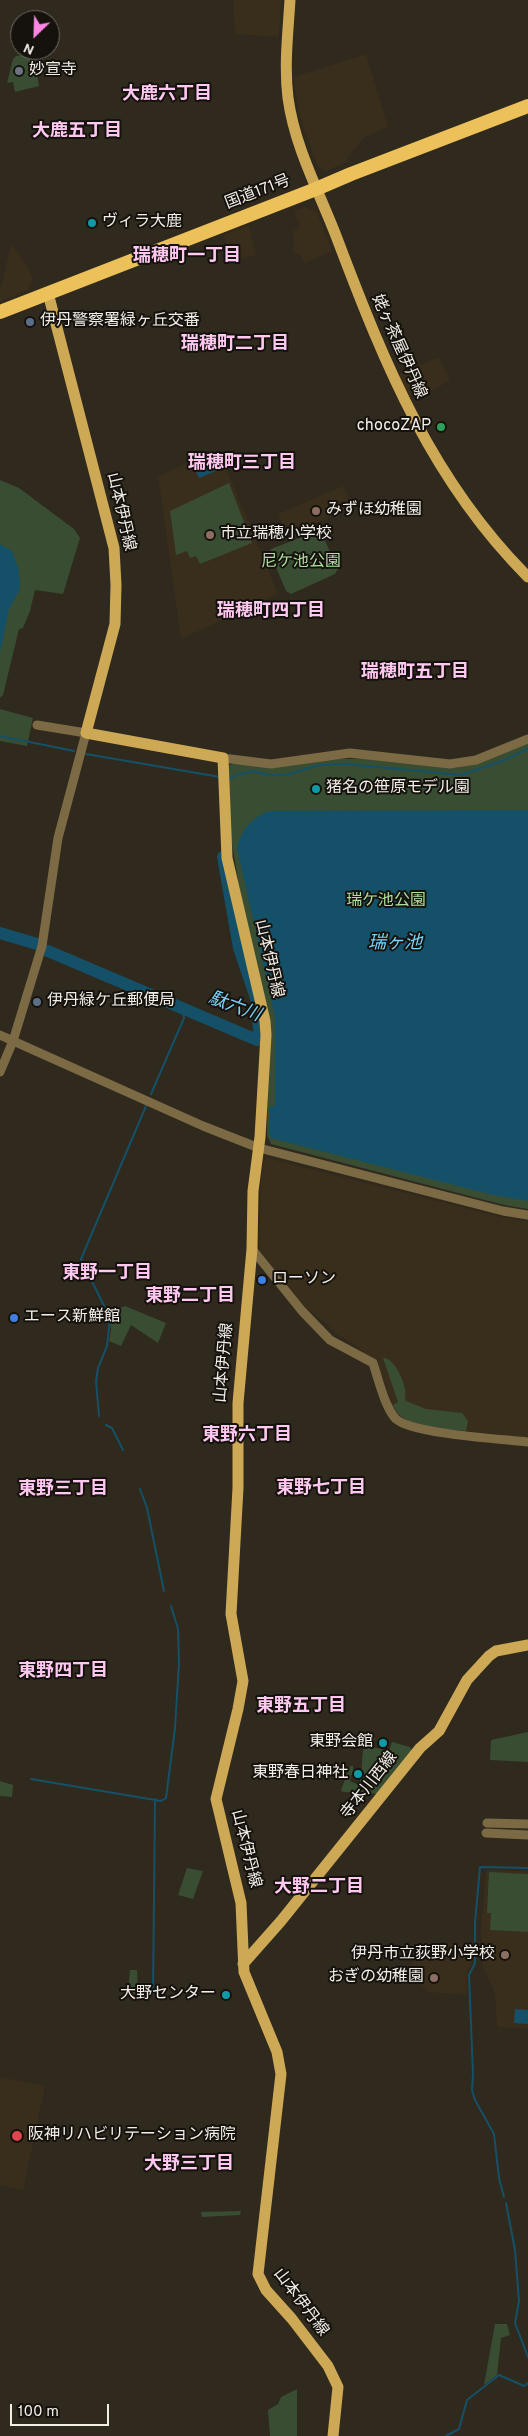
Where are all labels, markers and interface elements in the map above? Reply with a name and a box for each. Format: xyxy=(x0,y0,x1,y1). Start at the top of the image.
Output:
north arrow xyxy=(10,10,60,60)
text: N xyxy=(21,38,37,58)
place label: 妙宣寺 xyxy=(29,61,77,81)
marker: 妙宣寺 xyxy=(13,65,25,77)
district label: 大鹿六丁目 xyxy=(122,84,212,106)
district label: 大鹿五丁目 xyxy=(32,121,122,143)
street label: 国道171号 xyxy=(223,172,293,214)
place label: ヴィラ大鹿 xyxy=(102,213,182,233)
marker: ヴィラ大鹿 xyxy=(86,217,98,229)
district label: 瑞穂町一丁目 xyxy=(133,246,241,268)
street label: 姥ヶ茶屋伊丹線 xyxy=(366,292,430,402)
place label: 伊丹警察署緑ヶ丘交番 xyxy=(40,312,200,332)
marker: 伊丹警察署緑ヶ丘交番 xyxy=(24,316,36,328)
district label: 瑞穂町二丁目 xyxy=(181,334,289,356)
place label: chocoZAP xyxy=(357,417,431,437)
marker: chocoZAP xyxy=(435,421,447,433)
district label: 瑞穂町三丁目 xyxy=(188,453,296,475)
street label: 山本伊丹線 xyxy=(102,471,138,553)
place label: みずほ幼稚園 xyxy=(326,501,422,521)
marker: みずほ幼稚園 xyxy=(310,505,322,517)
place label: 市立瑞穂小学校 xyxy=(220,525,332,545)
marker: 市立瑞穂小学校 xyxy=(204,529,216,541)
park label: 尼ケ池公園 xyxy=(261,553,341,573)
district label: 瑞穂町四丁目 xyxy=(217,601,325,623)
district label: 瑞穂町五丁目 xyxy=(361,662,469,684)
place label: 猪名の笹原モデル園 xyxy=(326,779,470,799)
marker: 猪名の笹原モデル園 xyxy=(310,783,322,795)
park label: 瑞ケ池公園 xyxy=(346,892,426,912)
street label: 山本伊丹線 xyxy=(250,918,286,1000)
water label: 瑞ヶ池 xyxy=(368,933,422,955)
water label: 駄六川 xyxy=(205,989,263,1027)
place label: 伊丹緑ケ丘郵便局 xyxy=(47,992,175,1012)
marker: 伊丹緑ケ丘郵便局 xyxy=(31,996,43,1008)
district label: 東野一丁目 xyxy=(62,1263,152,1285)
place label: ローソン xyxy=(272,1270,336,1290)
marker: ローソン xyxy=(256,1274,268,1286)
district label: 東野二丁目 xyxy=(145,1286,235,1308)
place label: エース新鮮館 xyxy=(24,1308,120,1328)
marker: エース新鮮館 xyxy=(8,1312,20,1324)
street label: 山本伊丹線 xyxy=(212,1322,238,1404)
district label: 東野六丁目 xyxy=(202,1425,292,1447)
district label: 東野七丁目 xyxy=(276,1478,366,1500)
district label: 東野三丁目 xyxy=(18,1479,108,1501)
district label: 東野四丁目 xyxy=(18,1661,108,1683)
district label: 東野五丁目 xyxy=(256,1696,346,1718)
place label: 東野会館 xyxy=(309,1733,373,1753)
marker: 東野会館 xyxy=(377,1737,389,1749)
street label: 寺本川西線 xyxy=(338,1749,402,1823)
place label: 東野春日神社 xyxy=(252,1764,348,1784)
marker: 東野春日神社 xyxy=(352,1768,364,1780)
street label: 山本伊丹線 xyxy=(226,1808,264,1890)
district label: 大野二丁目 xyxy=(274,1877,364,1899)
place label: 伊丹市立荻野小学校 xyxy=(351,1945,495,1965)
marker: 伊丹市立荻野小学校 xyxy=(499,1949,511,1961)
place label: おぎの幼稚園 xyxy=(328,1968,424,1988)
marker: おぎの幼稚園 xyxy=(428,1972,440,1984)
place label: 大野センター xyxy=(120,1985,216,2005)
marker: 大野センター xyxy=(220,1989,232,2001)
place label: 阪神リハビリテーション病院 xyxy=(28,2126,236,2146)
marker: 阪神リハビリテーション病院 xyxy=(10,2129,24,2143)
district label: 大野三丁目 xyxy=(144,2154,234,2176)
street label: 山本伊丹線 xyxy=(268,2265,332,2341)
scale bar xyxy=(12,2394,111,2426)
text: 100 m xyxy=(18,2403,59,2422)

